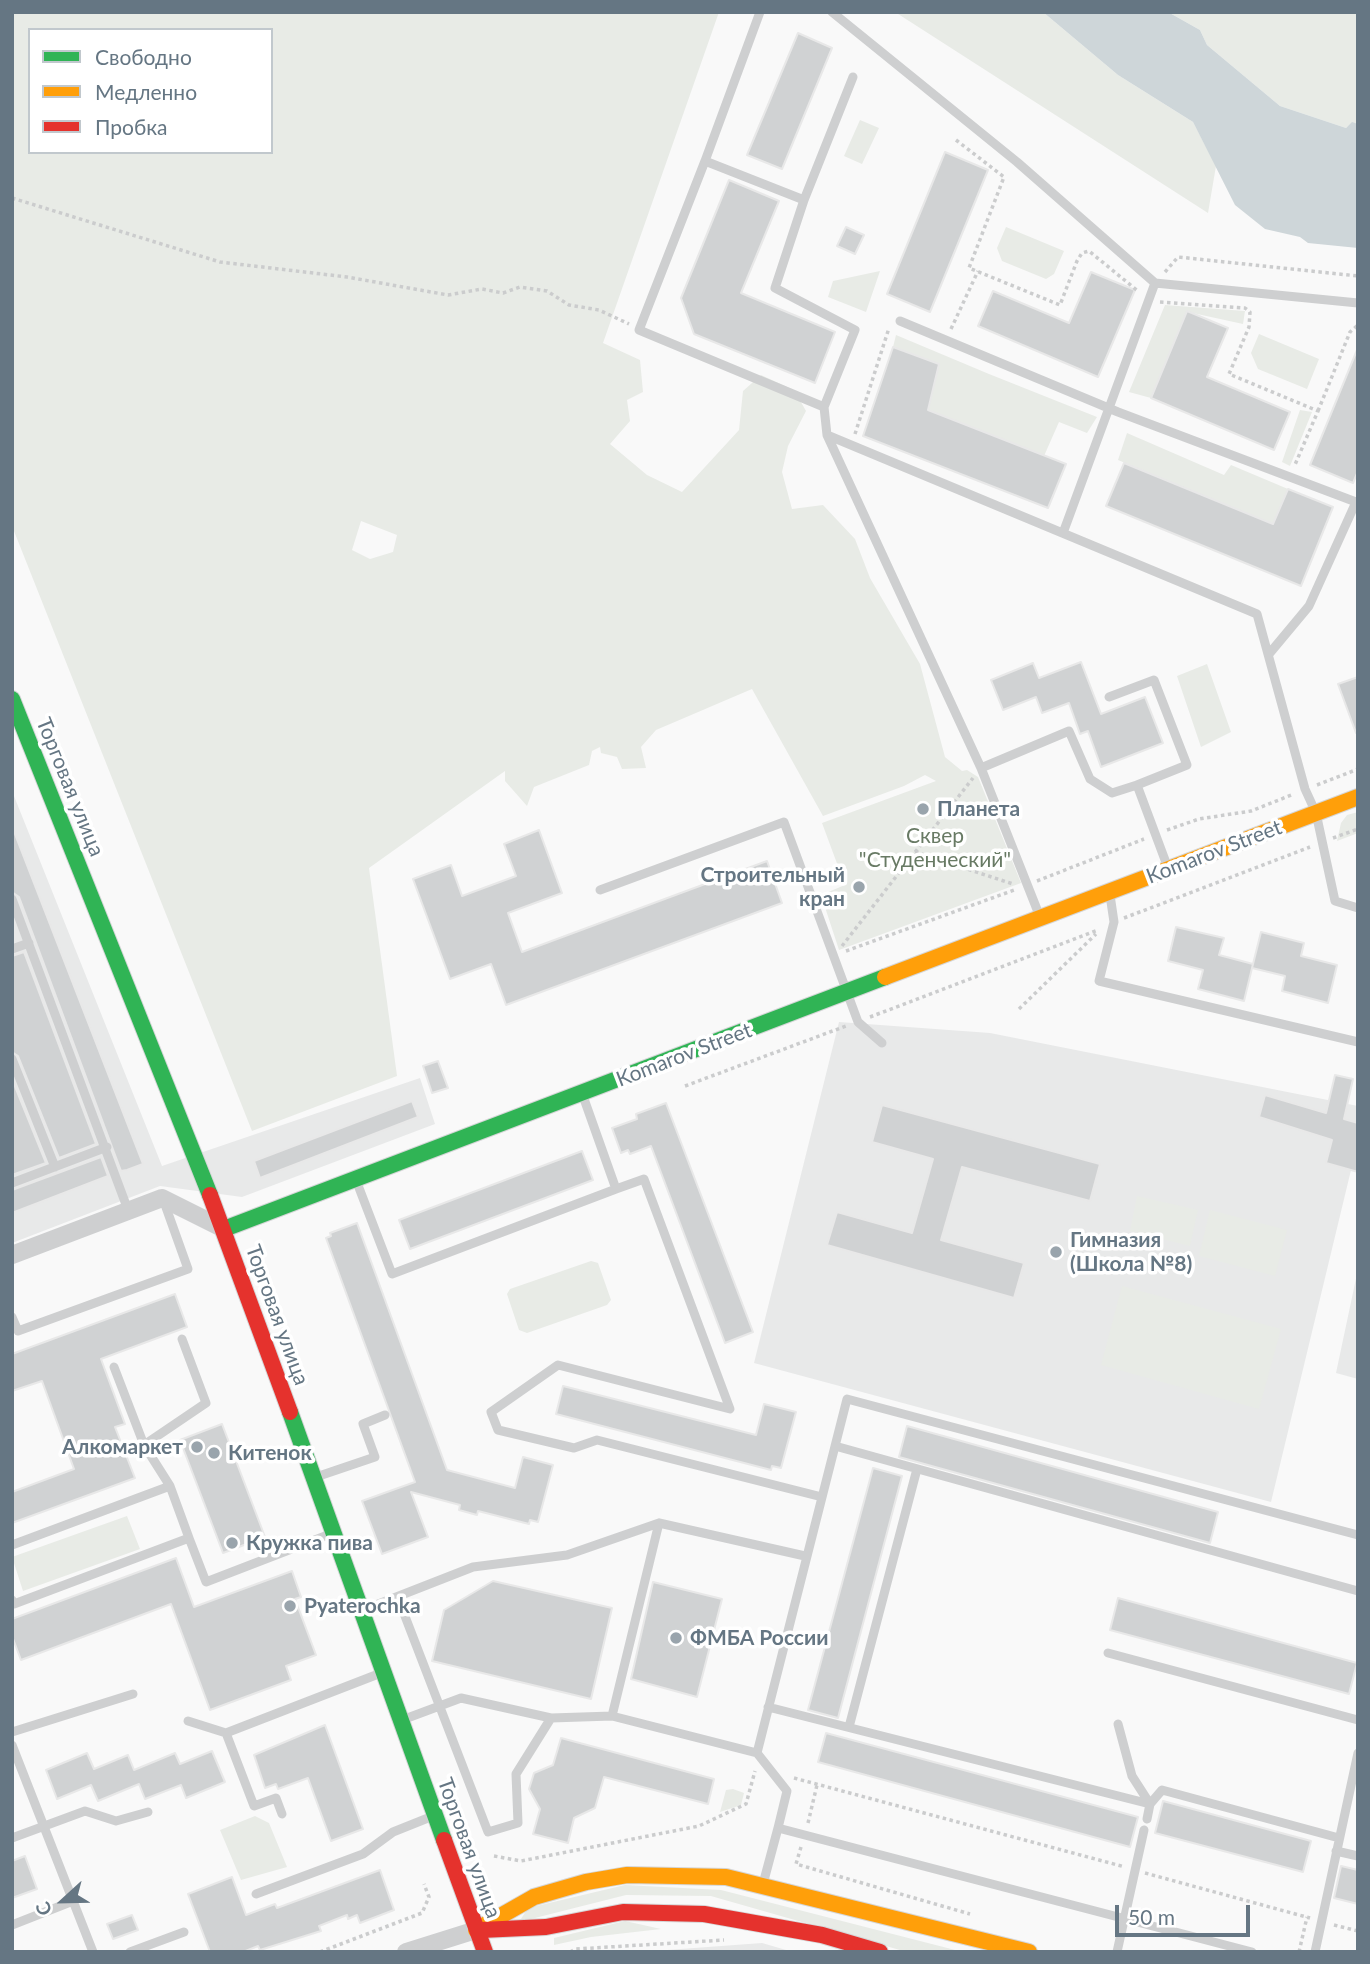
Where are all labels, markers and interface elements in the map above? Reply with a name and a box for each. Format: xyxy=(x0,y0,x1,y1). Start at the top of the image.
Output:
legend xyxy=(28,28,273,154)
text: Свободно xyxy=(95,44,192,69)
text: Медленно xyxy=(95,79,197,104)
text: Пробка xyxy=(95,114,168,139)
street label: Торговая улица xyxy=(31,714,109,860)
place label: Планета xyxy=(937,796,1020,822)
marker: Планета xyxy=(915,801,931,817)
street label: Komarov Street xyxy=(1143,815,1285,889)
park label: Сквер "Студенческий" xyxy=(859,823,1011,873)
place label: Строительный кран xyxy=(700,862,845,912)
marker: Строительный кран xyxy=(851,879,867,895)
street label: Komarov Street xyxy=(613,1018,755,1092)
place label: Гимназия (Школа №8) xyxy=(1070,1227,1192,1277)
street label: Торговая улица xyxy=(240,1241,314,1389)
marker: Гимназия (Школа №8) xyxy=(1048,1244,1064,1260)
place label: Алкомаркет xyxy=(62,1434,183,1460)
marker: Алкомаркет xyxy=(189,1439,205,1455)
place label: Китенок xyxy=(228,1440,312,1466)
marker: Китенок xyxy=(206,1445,222,1461)
place label: Кружка пива xyxy=(246,1530,373,1556)
marker: Кружка пива xyxy=(224,1535,240,1551)
place label: Pyaterochka xyxy=(304,1593,421,1619)
marker: Pyaterochka xyxy=(282,1598,298,1614)
place label: ФМБА России xyxy=(690,1625,828,1651)
marker: ФМБА России xyxy=(668,1630,684,1646)
street label: Торговая улица xyxy=(432,1774,506,1922)
north arrow xyxy=(28,1866,98,1936)
scale bar xyxy=(1118,1890,1253,1934)
text: С xyxy=(30,1899,56,1919)
text: 50 m xyxy=(1128,1904,1175,1929)

